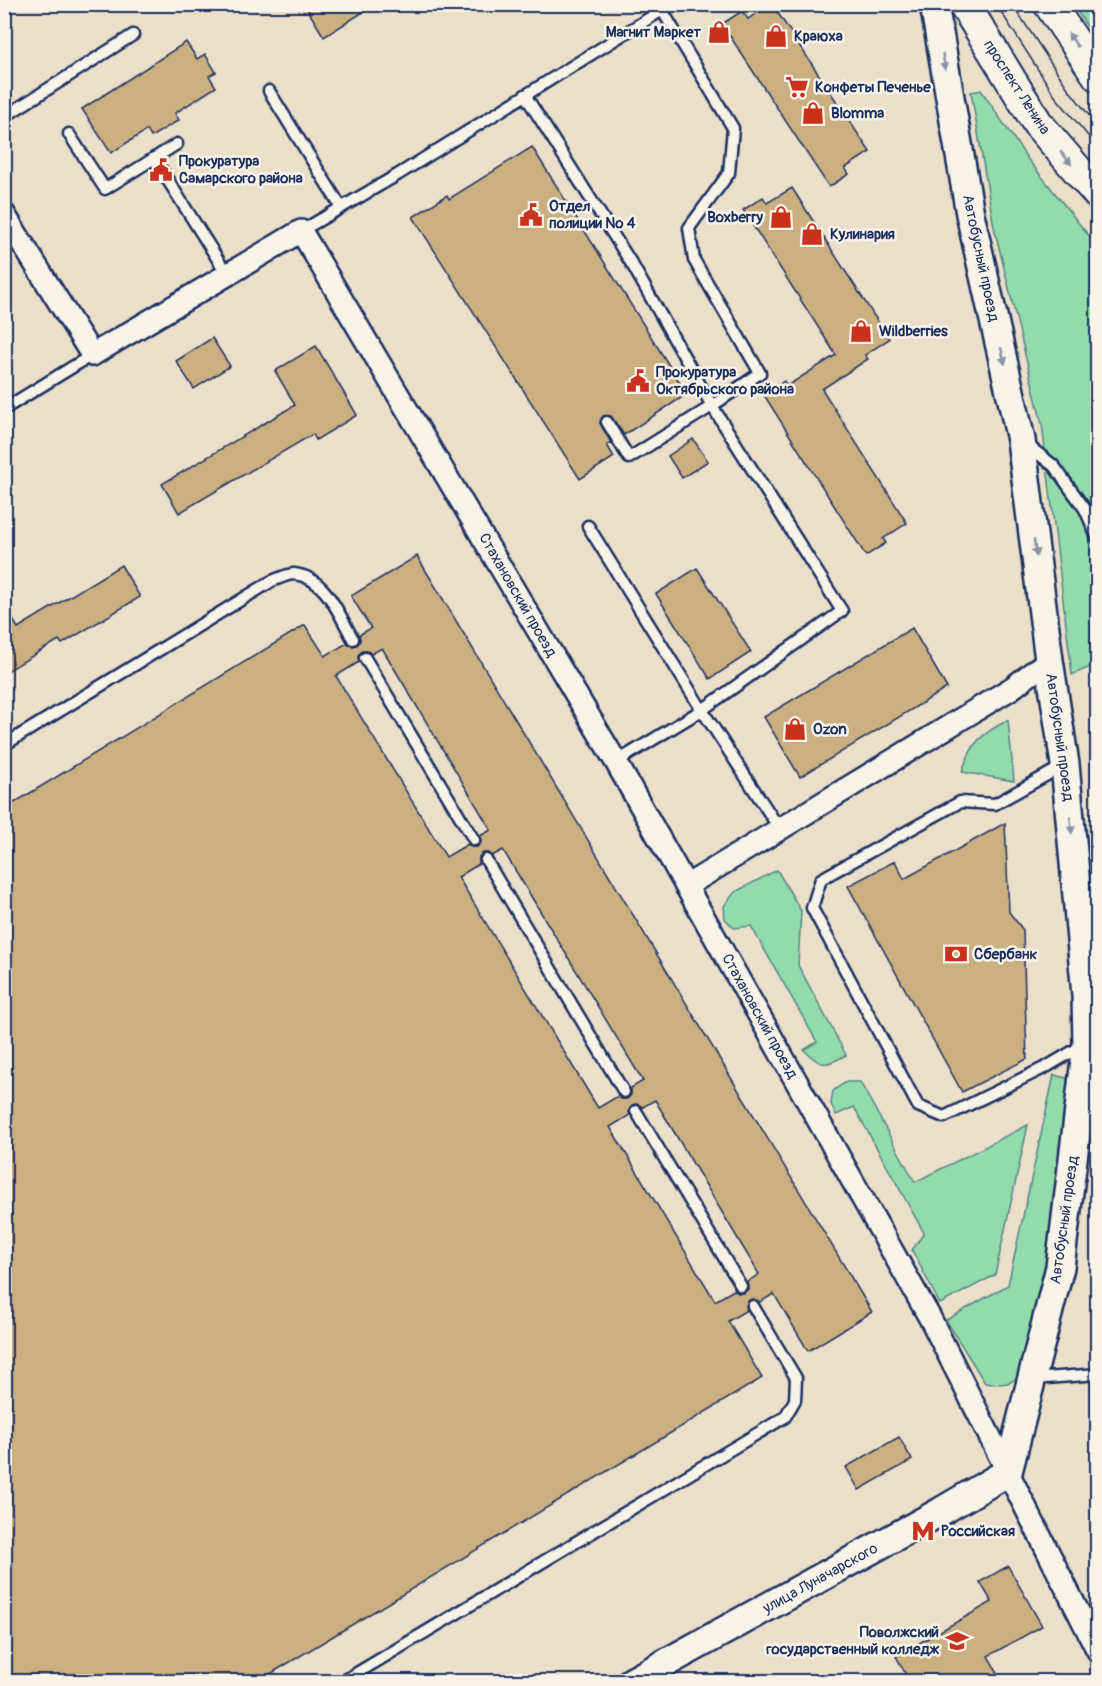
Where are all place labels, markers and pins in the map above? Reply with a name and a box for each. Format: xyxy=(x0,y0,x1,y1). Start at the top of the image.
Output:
shop icon: Магнит Маркет xyxy=(706,19,732,45)
place label: Магнит Маркет xyxy=(606,23,701,42)
shop icon: Краюха xyxy=(763,23,789,49)
place label: Краюха xyxy=(794,27,843,46)
supermarket icon: Конфеты Печенье xyxy=(784,74,810,100)
place label: Конфеты Печенье xyxy=(815,78,931,97)
shop icon: Blomma xyxy=(800,100,826,126)
place label: Blomma xyxy=(831,104,884,123)
place label: Прокуратура Самарского района xyxy=(179,152,303,188)
public building icon: Прокуратура Самарского района xyxy=(148,157,174,183)
place label: Отдел полиции № 4 xyxy=(549,197,636,233)
public building icon: Отдел полиции № 4 xyxy=(518,202,544,228)
shop icon: Boxberry xyxy=(768,204,794,230)
place label: Boxberry xyxy=(707,208,764,227)
shop icon: Кулинария xyxy=(799,221,825,247)
place label: Кулинария xyxy=(830,225,895,244)
shop icon: Wildberries xyxy=(848,318,874,344)
place label: Wildberries xyxy=(879,322,948,341)
place label: Прокуратура Октябрьского района xyxy=(656,363,794,399)
public building icon: Прокуратура Октябрьского района xyxy=(625,368,651,394)
shop icon: Ozon xyxy=(782,716,808,742)
place label: Ozon xyxy=(813,720,847,739)
bank icon: Сбербанк xyxy=(943,941,969,967)
place label: Сбербанк xyxy=(974,945,1037,964)
metro station icon: Российская xyxy=(910,1518,936,1544)
place label: Российская xyxy=(941,1522,1015,1541)
place label: Поволжский государственный колледж xyxy=(765,1623,939,1659)
school or university icon: Поволжский государственный колледж xyxy=(944,1628,970,1654)

